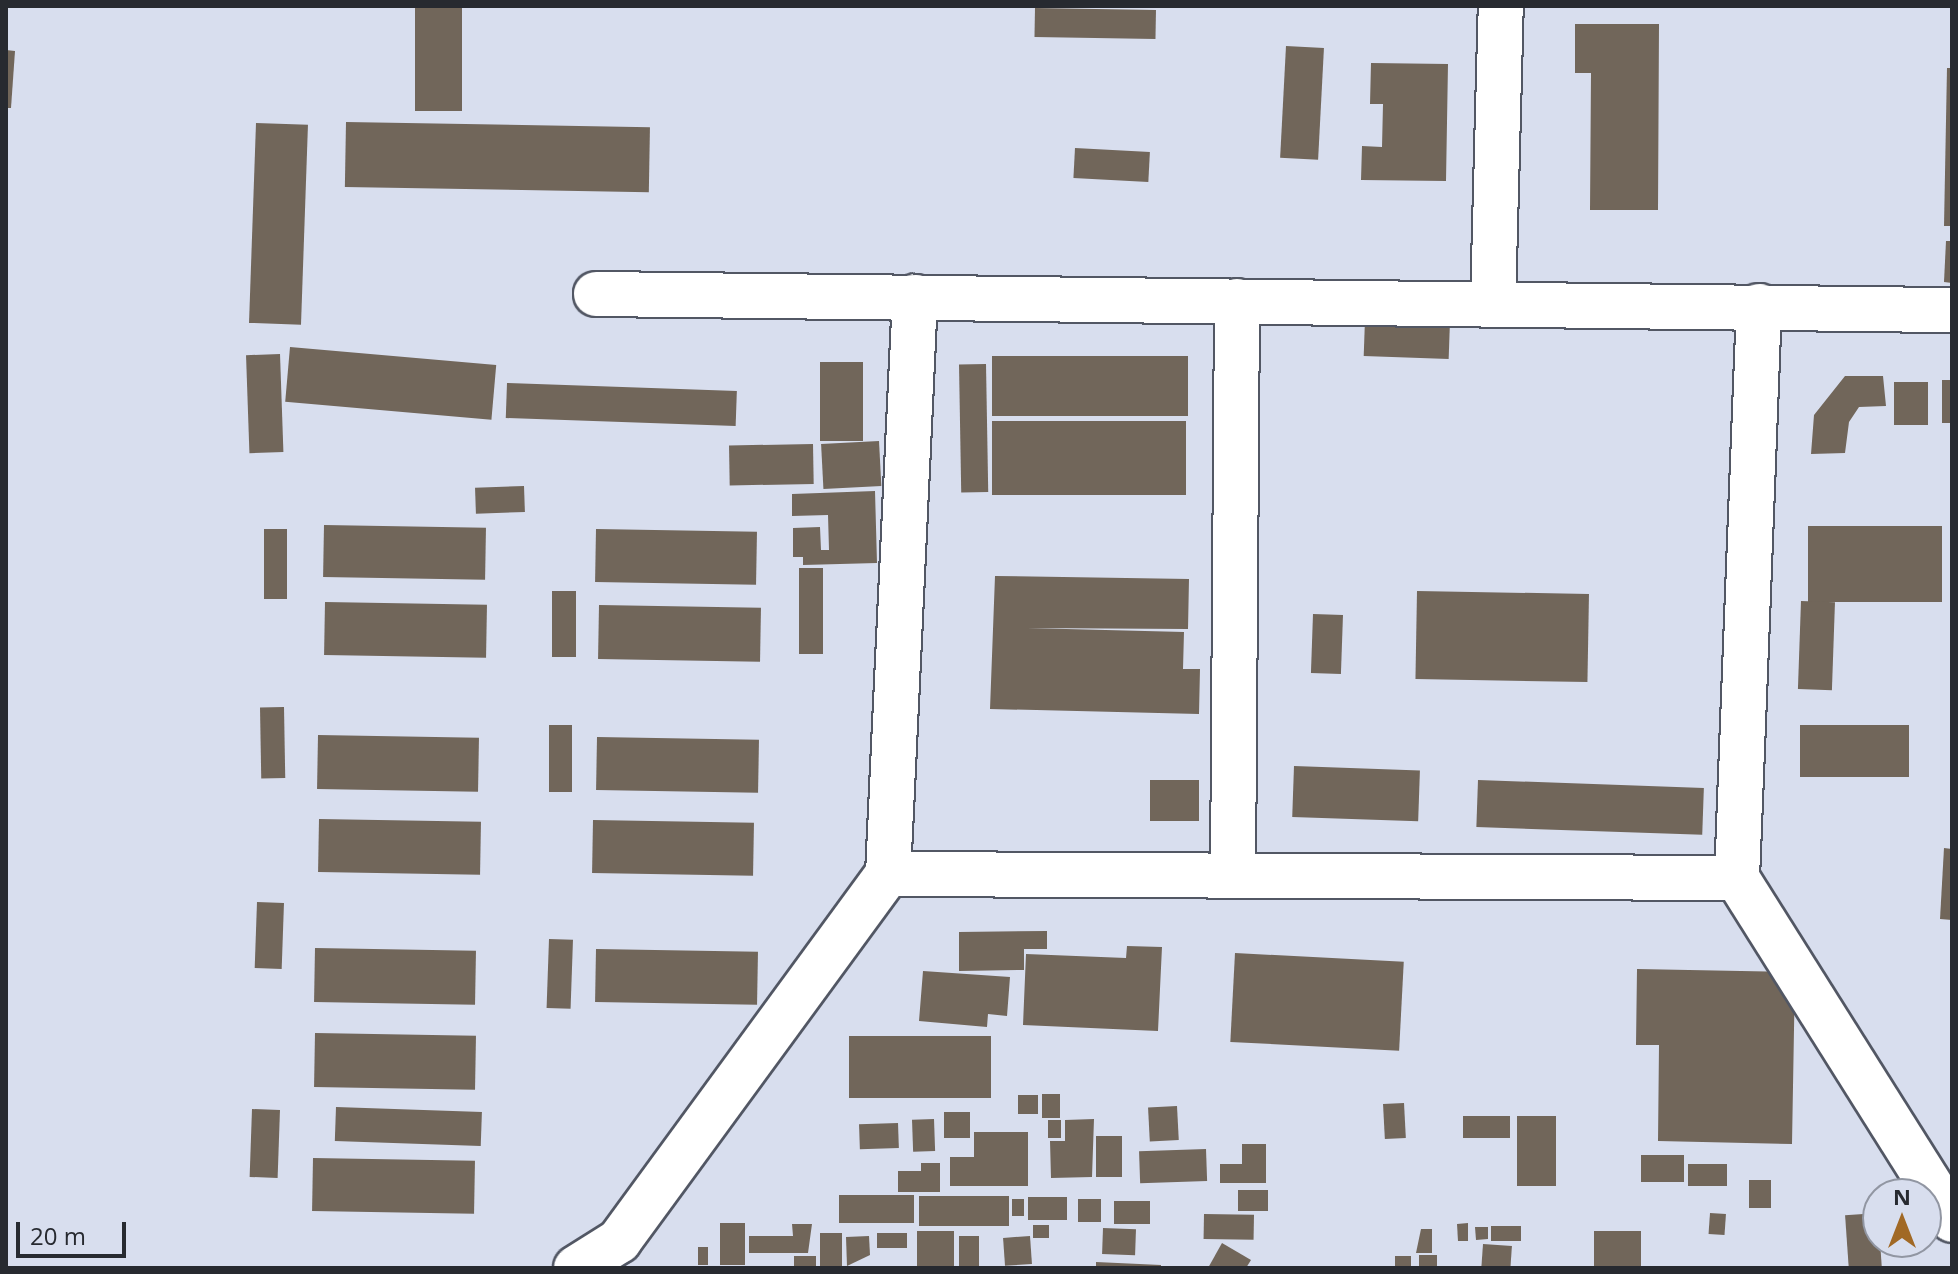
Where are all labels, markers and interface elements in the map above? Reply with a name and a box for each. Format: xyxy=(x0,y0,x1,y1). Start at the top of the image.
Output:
north arrow xyxy=(1862,1178,1942,1258)
text: N xyxy=(1893,1181,1911,1211)
scale bar xyxy=(20,1206,130,1256)
text: 20 m xyxy=(30,1219,86,1252)

